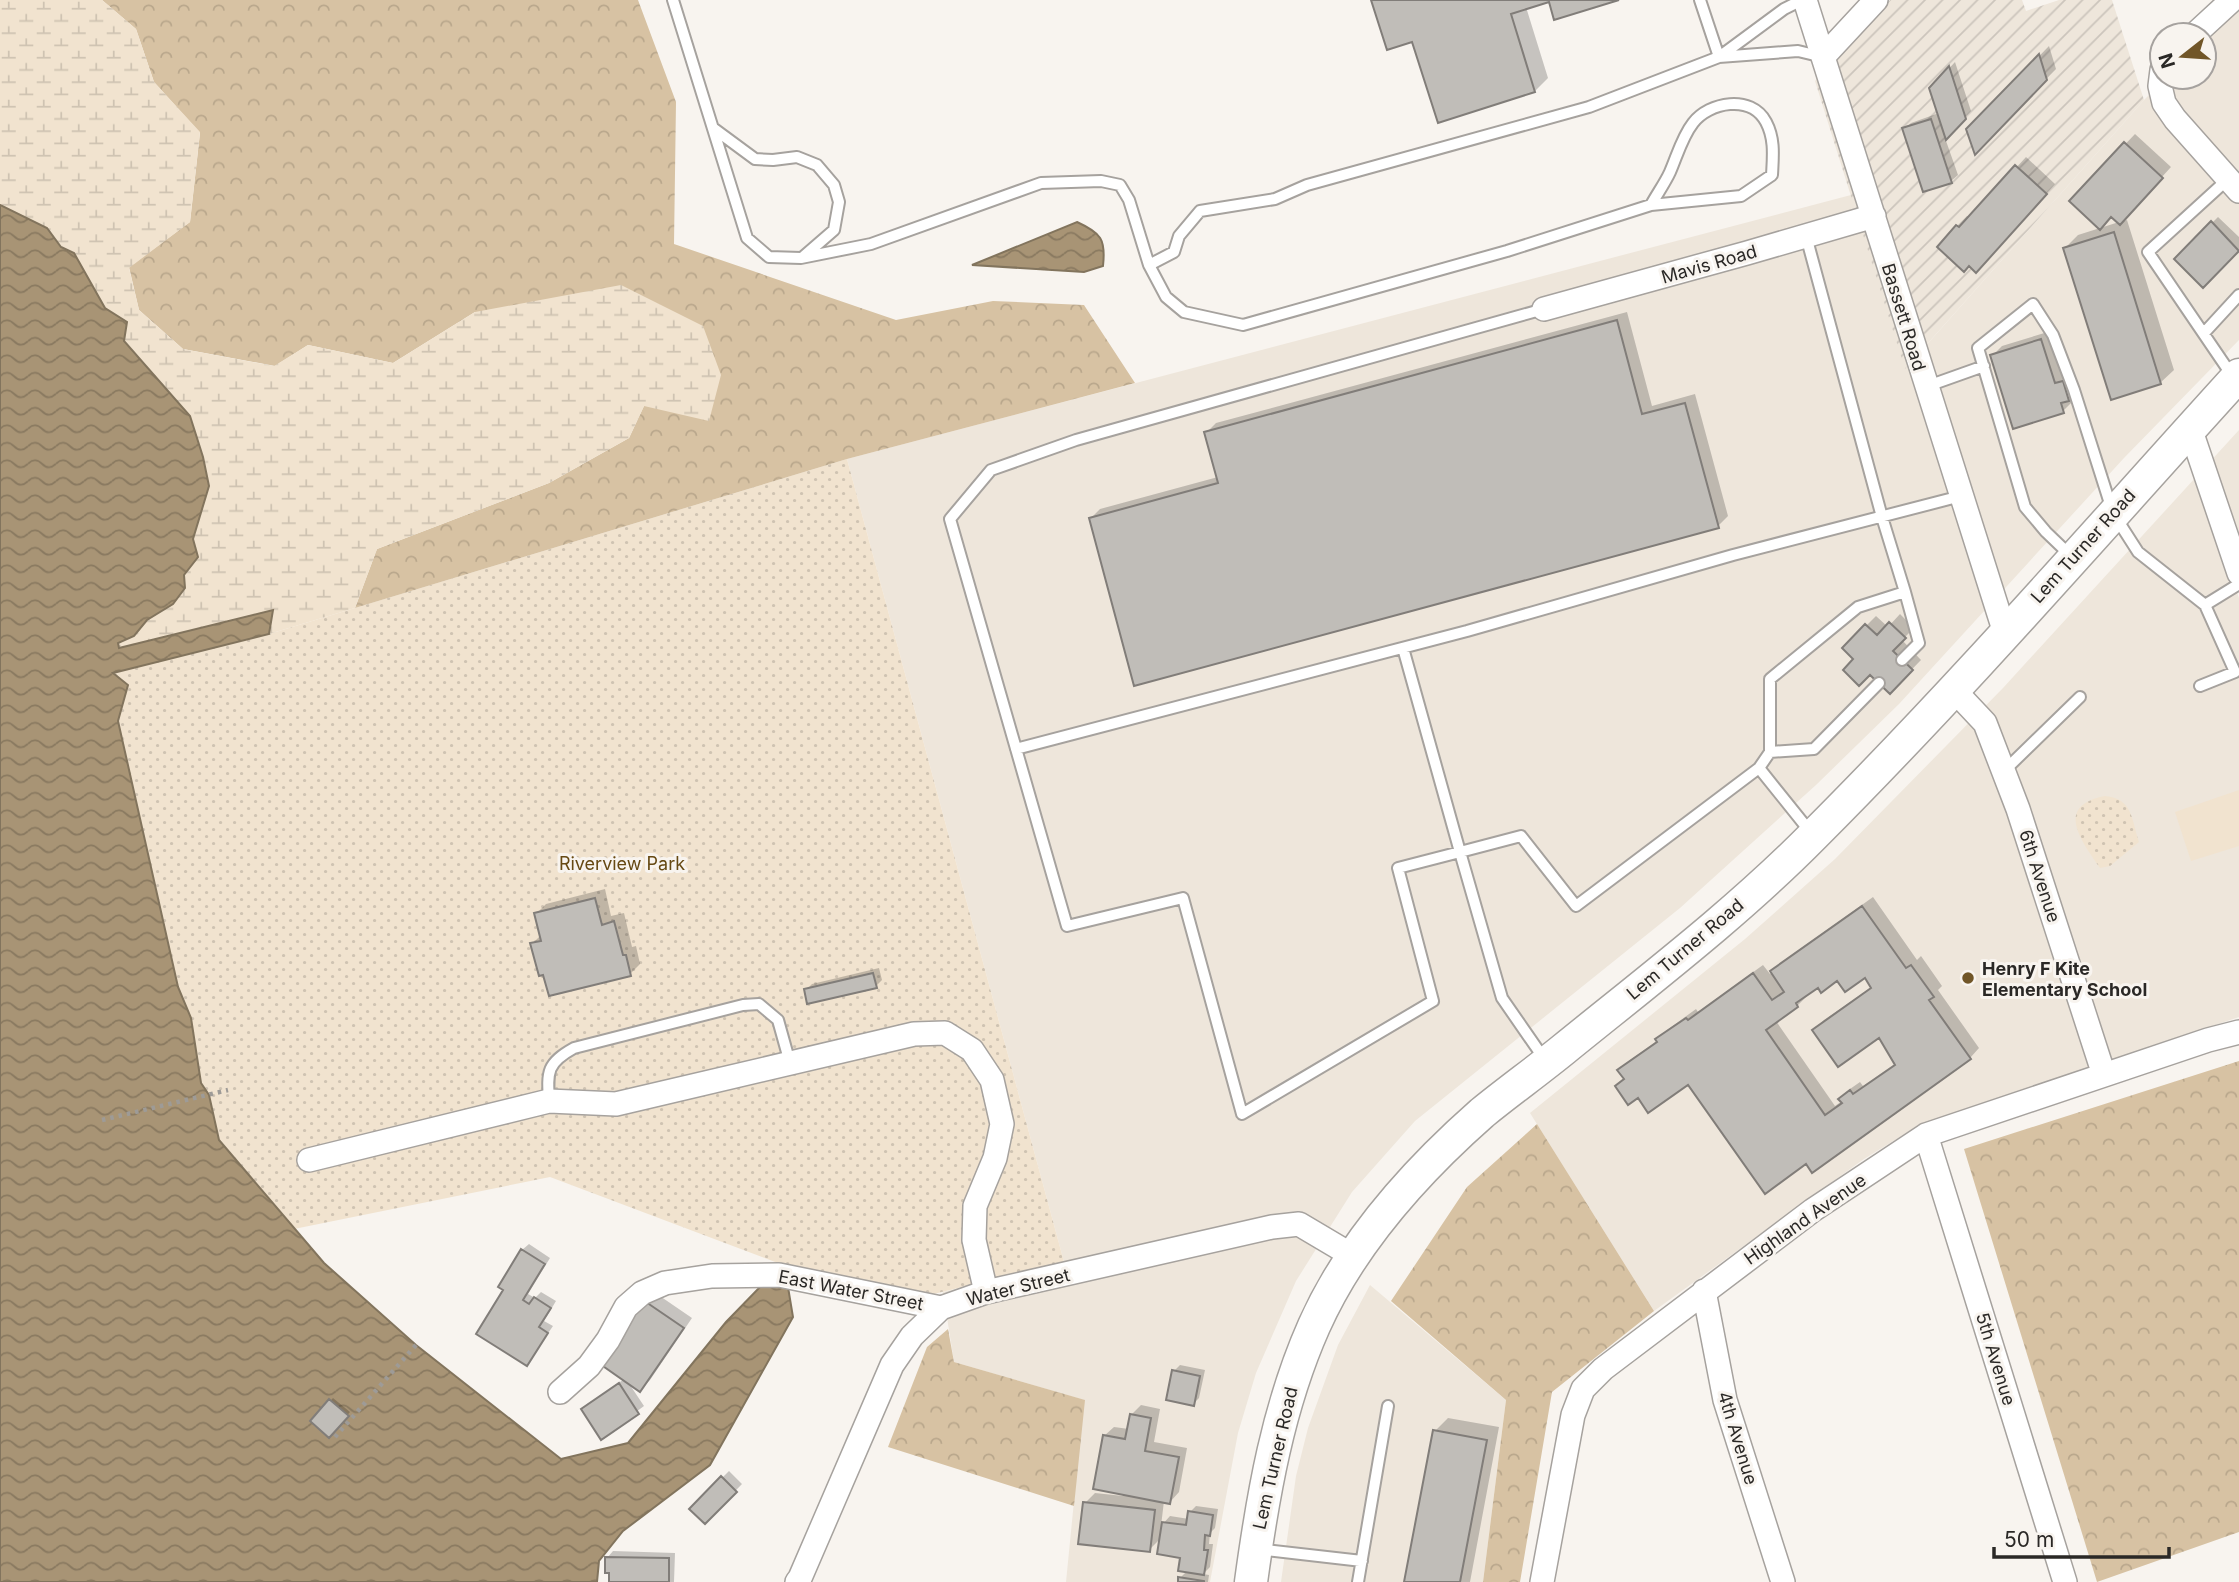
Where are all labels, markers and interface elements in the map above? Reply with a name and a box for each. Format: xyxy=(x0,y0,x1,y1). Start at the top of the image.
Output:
north arrow xyxy=(2148,21,2218,91)
text: N xyxy=(2154,51,2180,71)
street label: Mavis Road xyxy=(1659,240,1759,288)
street label: Bassett Road xyxy=(1878,261,1930,373)
street label: Lem Turner Road xyxy=(2026,485,2140,607)
street label: 6th Avenue xyxy=(2015,827,2065,925)
park label: Riverview Park xyxy=(559,853,685,874)
street label: Lem Turner Road xyxy=(1622,894,1748,1004)
place label: Henry F Kite Elementary School xyxy=(1982,958,2147,1000)
marker: Henry F Kite Elementary School xyxy=(1960,970,1976,986)
street label: Highland Avenue xyxy=(1740,1169,1870,1269)
street label: Water Street xyxy=(964,1264,1072,1310)
street label: East Water Street xyxy=(777,1266,925,1314)
street label: 5th Avenue xyxy=(1972,1310,2020,1408)
street label: Lem Turner Road xyxy=(1248,1385,1302,1531)
street label: 4th Avenue xyxy=(1714,1389,1762,1487)
scale bar xyxy=(1994,1516,2169,1560)
text: 50 m xyxy=(2004,1527,2054,1552)

